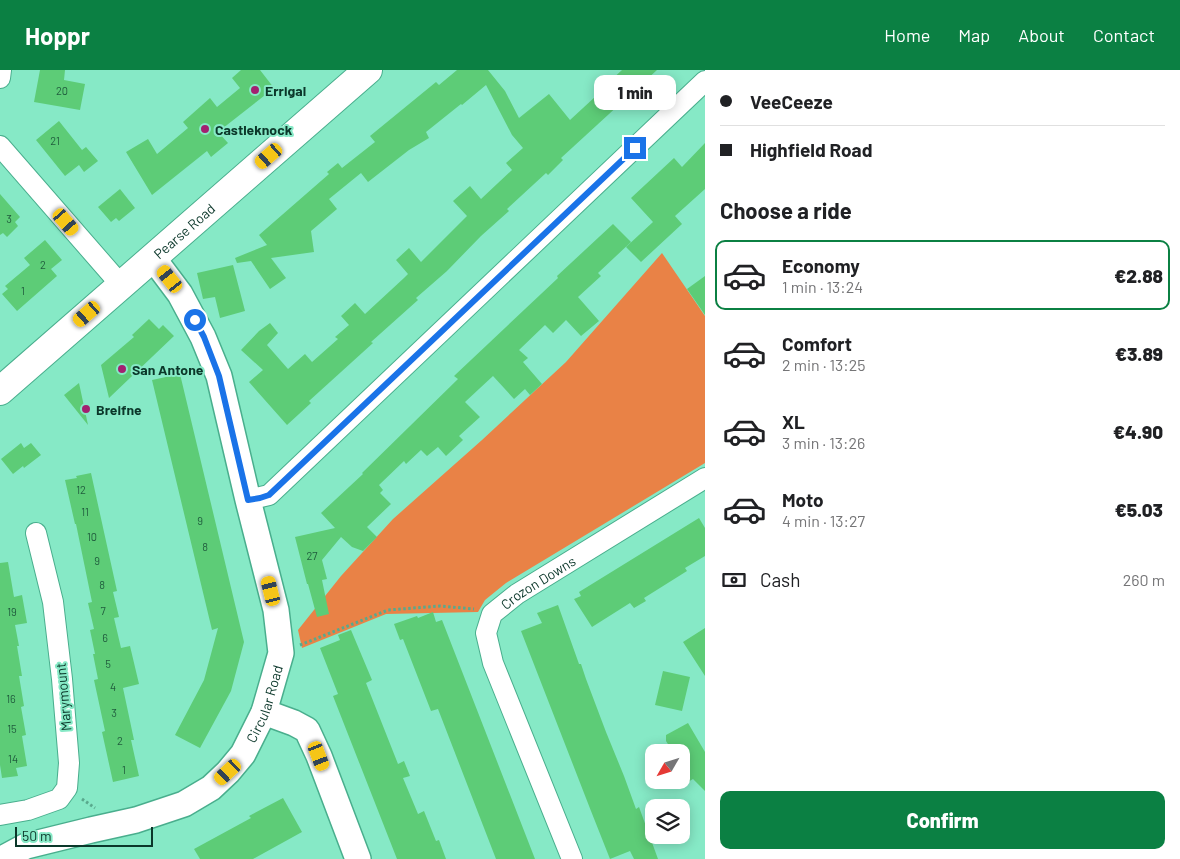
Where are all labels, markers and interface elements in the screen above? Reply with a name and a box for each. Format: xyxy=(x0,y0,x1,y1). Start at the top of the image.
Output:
text: Hoppr xyxy=(25,21,90,50)
text: Home xyxy=(884,24,930,46)
text: Map xyxy=(958,24,990,46)
text: About xyxy=(1018,24,1065,46)
text: Contact xyxy=(1093,24,1155,46)
callout: 1 min xyxy=(594,75,676,110)
place label: Errigal xyxy=(265,82,306,99)
text: 1 min xyxy=(617,83,653,102)
house number: 20 xyxy=(56,84,68,97)
marker: Errigal xyxy=(249,84,261,96)
text: VeeCeeze xyxy=(750,90,833,113)
place label: Castleknock xyxy=(215,121,293,138)
marker: Castleknock xyxy=(199,123,211,135)
house number: 21 xyxy=(50,134,60,147)
route end xyxy=(624,137,646,159)
text: Highfield Road xyxy=(750,138,872,161)
car xyxy=(252,140,285,172)
text: Choose a ride xyxy=(720,197,852,223)
street label: Pearse Road xyxy=(150,199,218,262)
car xyxy=(50,206,81,238)
house number: 3 xyxy=(6,212,12,225)
icon: car xyxy=(722,253,767,298)
text: Economy xyxy=(782,254,860,277)
house number: 2 xyxy=(40,258,46,271)
car xyxy=(154,263,185,295)
text: €2.88 xyxy=(1114,264,1163,287)
text: 1 min · 13:24 xyxy=(782,277,863,296)
house number: 1 xyxy=(21,284,25,297)
car xyxy=(70,298,103,330)
route start xyxy=(184,309,206,331)
icon: car xyxy=(722,331,767,376)
text: Comfort xyxy=(782,332,852,355)
text: €3.89 xyxy=(1115,342,1163,365)
text: 2 min · 13:25 xyxy=(782,355,866,374)
place label: San Antone xyxy=(132,361,204,378)
marker: San Antone xyxy=(116,363,128,375)
place label: Breifne xyxy=(96,401,142,418)
marker: Breifne xyxy=(80,403,92,415)
icon: car xyxy=(722,409,767,454)
text: XL xyxy=(782,410,805,433)
text: €4.90 xyxy=(1113,420,1163,443)
text: 3 min · 13:26 xyxy=(782,433,865,452)
house number: 12 xyxy=(76,483,86,496)
icon: car xyxy=(722,487,767,532)
text: Moto xyxy=(782,488,824,511)
text: €5.03 xyxy=(1115,498,1163,521)
house number: 11 xyxy=(81,505,89,518)
text: 4 min · 13:27 xyxy=(782,511,865,530)
house number: 9 xyxy=(197,514,203,527)
house number: 10 xyxy=(87,530,97,543)
house number: 8 xyxy=(202,540,208,553)
house number: 27 xyxy=(306,549,318,562)
street label: Crozon Downs xyxy=(497,552,579,612)
house number: 9 xyxy=(94,554,100,567)
icon: cash xyxy=(720,566,748,594)
text: Cash xyxy=(760,568,801,591)
text: 260 m xyxy=(1123,570,1165,589)
car xyxy=(260,575,281,607)
house number: 8 xyxy=(99,578,105,591)
house number: 7 xyxy=(100,604,106,617)
house number: 19 xyxy=(7,605,17,618)
house number: 6 xyxy=(102,631,108,644)
house number: 5 xyxy=(105,657,111,670)
street label: Marymount xyxy=(52,662,74,732)
street label: Circular Road xyxy=(242,663,286,745)
house number: 4 xyxy=(110,680,116,693)
house number: 16 xyxy=(6,692,16,705)
house number: 3 xyxy=(111,706,117,719)
house number: 15 xyxy=(7,722,17,735)
house number: 2 xyxy=(117,734,123,747)
car xyxy=(306,739,331,773)
north arrow xyxy=(645,744,690,789)
map controls xyxy=(645,744,690,844)
house number: 14 xyxy=(8,752,18,765)
car xyxy=(211,756,244,788)
house number: 1 xyxy=(122,763,126,776)
button: Confirm xyxy=(720,791,1165,849)
button: layers xyxy=(645,799,690,844)
scale bar xyxy=(15,824,152,847)
text: 50 m xyxy=(22,827,51,844)

